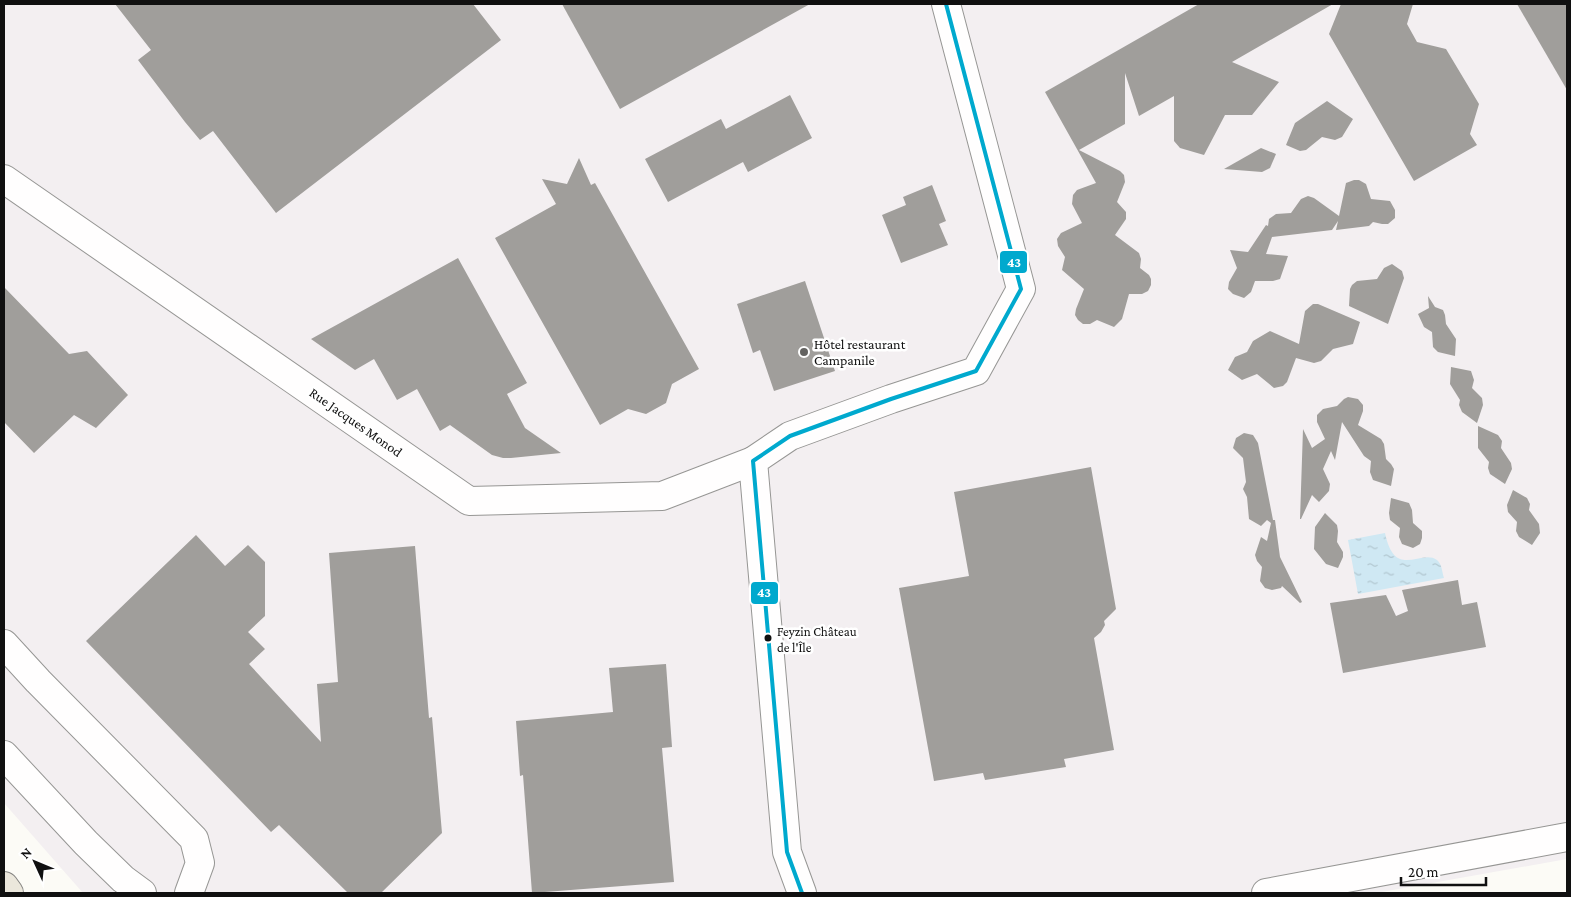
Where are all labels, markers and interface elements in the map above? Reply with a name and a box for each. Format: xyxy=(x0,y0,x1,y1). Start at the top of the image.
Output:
line badge: 43 xyxy=(999,250,1028,274)
text: 43 xyxy=(1007,254,1021,270)
place label: Hôtel restaurant Campanile xyxy=(814,336,906,368)
marker: Hôtel restaurant Campanile xyxy=(798,346,810,358)
street label: Rue Jacques Monod xyxy=(307,384,406,460)
line badge: 43 xyxy=(750,581,779,605)
text: 43 xyxy=(757,584,771,600)
place label: Feyzin Château de l'Île xyxy=(777,624,857,655)
marker: Feyzin Château de l'Île xyxy=(763,633,773,643)
north arrow xyxy=(10,837,60,887)
text: N xyxy=(17,844,35,862)
scale bar xyxy=(1401,854,1486,886)
text: 20 m xyxy=(1408,864,1439,880)

